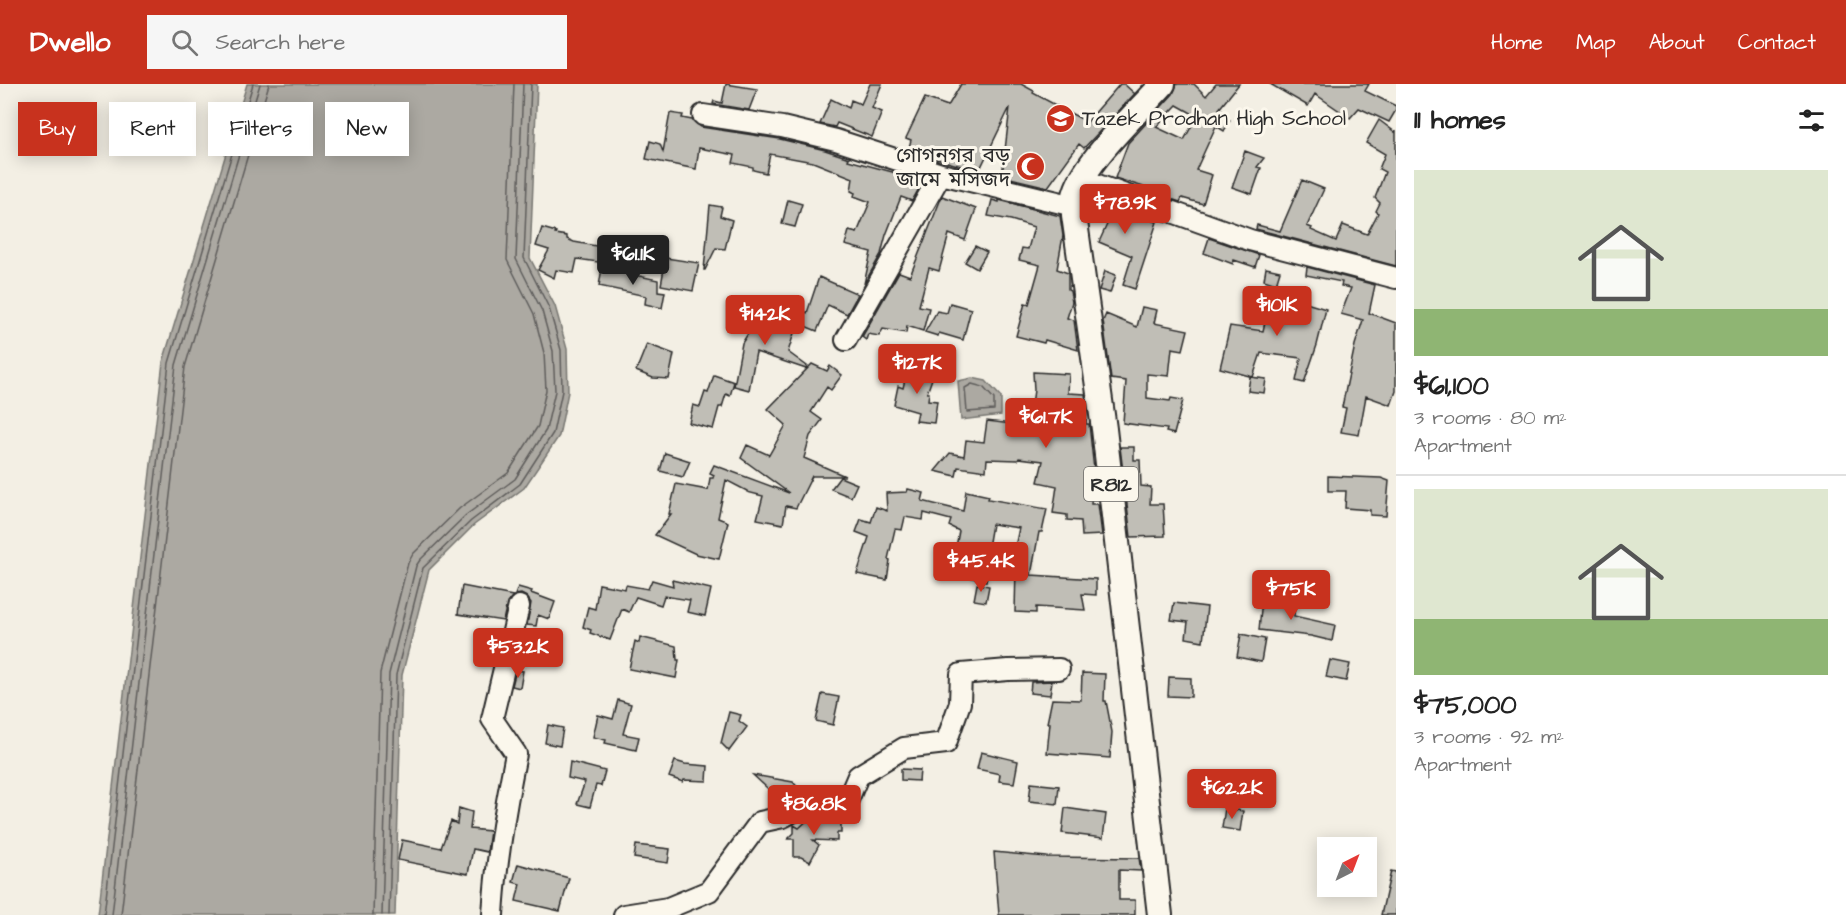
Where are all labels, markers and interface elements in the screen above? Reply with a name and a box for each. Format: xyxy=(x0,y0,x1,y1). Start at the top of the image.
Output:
search box xyxy=(147,15,567,69)
text: Dwello xyxy=(30,23,111,62)
icon: search xyxy=(168,26,201,59)
text: Search here xyxy=(216,27,345,58)
text: Home xyxy=(1491,28,1543,57)
text: Map xyxy=(1576,28,1616,57)
text: About xyxy=(1649,28,1705,57)
text: Contact xyxy=(1738,28,1816,57)
chip: Buy xyxy=(18,102,97,156)
chip: Rent xyxy=(109,102,196,156)
chip: Filters xyxy=(208,102,313,156)
chip: New xyxy=(325,102,409,156)
school or university icon: Tazek Prodhan High School xyxy=(1045,102,1077,134)
text: 11 homes xyxy=(1414,102,1506,138)
place label: Tazek Prodhan High School xyxy=(1082,104,1346,135)
icon: filters xyxy=(1795,104,1828,137)
place label: গোগনগর বড় জামে মসিজদ xyxy=(895,141,1011,194)
mosque icon: গোগনগর বড় জামে মসিজদ xyxy=(1015,151,1047,183)
pin: $78.9K xyxy=(1076,184,1174,235)
text: $78.9K xyxy=(1094,189,1156,217)
icon: home xyxy=(1567,209,1675,317)
pin: $61.1K xyxy=(584,235,682,286)
text: $61.1K xyxy=(611,240,655,268)
pin: $101K xyxy=(1235,286,1319,337)
text: $101K xyxy=(1257,291,1297,319)
pin: $142K xyxy=(723,295,807,346)
text: $142K xyxy=(740,300,790,328)
pin: $127K xyxy=(875,344,959,395)
text: $127K xyxy=(892,349,942,377)
text: $61,100 xyxy=(1414,368,1489,404)
pin: $61.7K xyxy=(997,398,1095,449)
text: $61.7K xyxy=(1019,403,1073,431)
text: 3 rooms · 80 m² xyxy=(1414,404,1567,432)
text: Apartment xyxy=(1414,432,1512,460)
road number: R812 xyxy=(1084,467,1138,501)
icon: home xyxy=(1567,528,1675,636)
pin: $45.4K xyxy=(932,542,1030,593)
text: $45.4K xyxy=(947,547,1015,575)
pin: $75K xyxy=(1255,570,1327,621)
text: $75K xyxy=(1266,575,1316,603)
pin: $53.2K xyxy=(469,628,567,679)
text: $53.2K xyxy=(487,633,549,661)
text: $75,000 xyxy=(1414,687,1517,723)
text: 3 rooms · 92 m² xyxy=(1414,723,1564,751)
text: Apartment xyxy=(1414,751,1512,779)
pin: $62.2K xyxy=(1183,769,1281,820)
text: $62.2K xyxy=(1201,774,1263,802)
pin: $86.8K xyxy=(765,785,863,836)
text: $86.8K xyxy=(782,790,846,818)
north arrow xyxy=(1317,837,1377,897)
map controls xyxy=(1317,837,1377,897)

